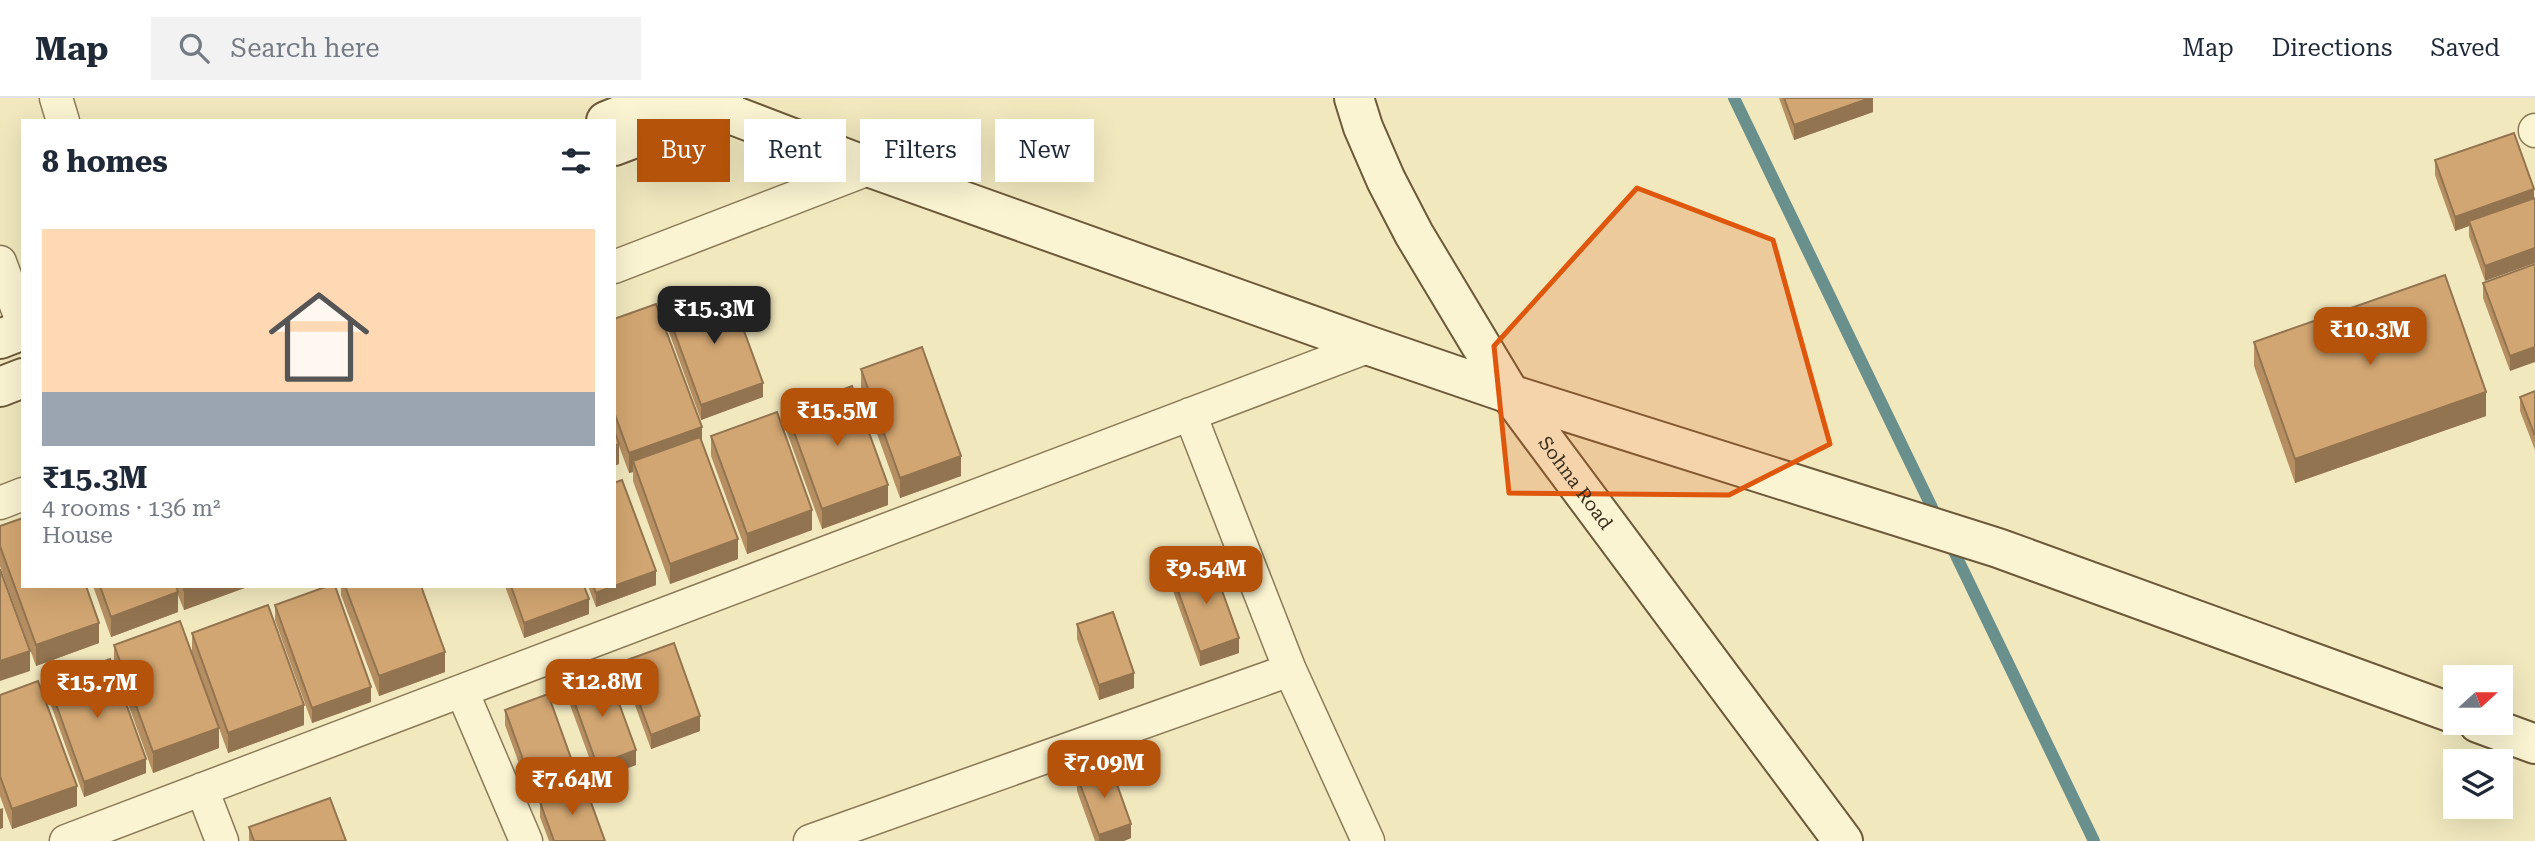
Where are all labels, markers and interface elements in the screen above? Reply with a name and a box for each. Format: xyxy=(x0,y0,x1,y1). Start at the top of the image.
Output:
search box xyxy=(151,17,641,80)
text: Map xyxy=(35,29,109,68)
icon: search xyxy=(175,29,213,67)
text: Search here xyxy=(231,33,380,63)
text: Map xyxy=(2182,34,2234,62)
text: Directions xyxy=(2272,34,2392,62)
text: Saved xyxy=(2430,34,2500,62)
chip: Buy xyxy=(637,119,730,182)
chip: Rent xyxy=(744,119,846,182)
chip: Filters xyxy=(860,119,981,182)
chip: New xyxy=(995,119,1094,182)
icon: filters xyxy=(557,142,595,180)
text: 8 homes xyxy=(42,144,168,179)
icon: home xyxy=(256,274,382,400)
pin: ₹15.3M xyxy=(657,286,771,346)
text: ₹15.3M xyxy=(674,295,754,322)
pin: ₹10.3M xyxy=(2313,308,2427,367)
text: ₹10.3M xyxy=(2330,316,2410,343)
pin: ₹15.5M xyxy=(780,388,894,448)
text: ₹15.5M xyxy=(797,397,877,424)
street label: Sohna Road xyxy=(1534,432,1618,534)
text: ₹15.3M xyxy=(42,460,148,495)
text: 4 rooms · 136 m² xyxy=(42,495,220,522)
text: House xyxy=(42,522,113,549)
pin: ₹9.54M xyxy=(1149,546,1263,606)
text: ₹9.54M xyxy=(1166,555,1246,582)
pin: ₹15.7M xyxy=(40,660,154,720)
pin: ₹12.8M xyxy=(545,660,659,719)
north arrow xyxy=(2443,665,2513,735)
map controls xyxy=(2443,665,2513,819)
text: ₹12.8M xyxy=(562,668,642,695)
text: ₹15.7M xyxy=(57,669,137,696)
pin: ₹7.09M xyxy=(1047,740,1161,800)
text: ₹7.09M xyxy=(1064,749,1144,776)
button: layers xyxy=(2443,749,2513,819)
pin: ₹7.64M xyxy=(515,758,629,817)
text: ₹7.64M xyxy=(532,766,612,793)

